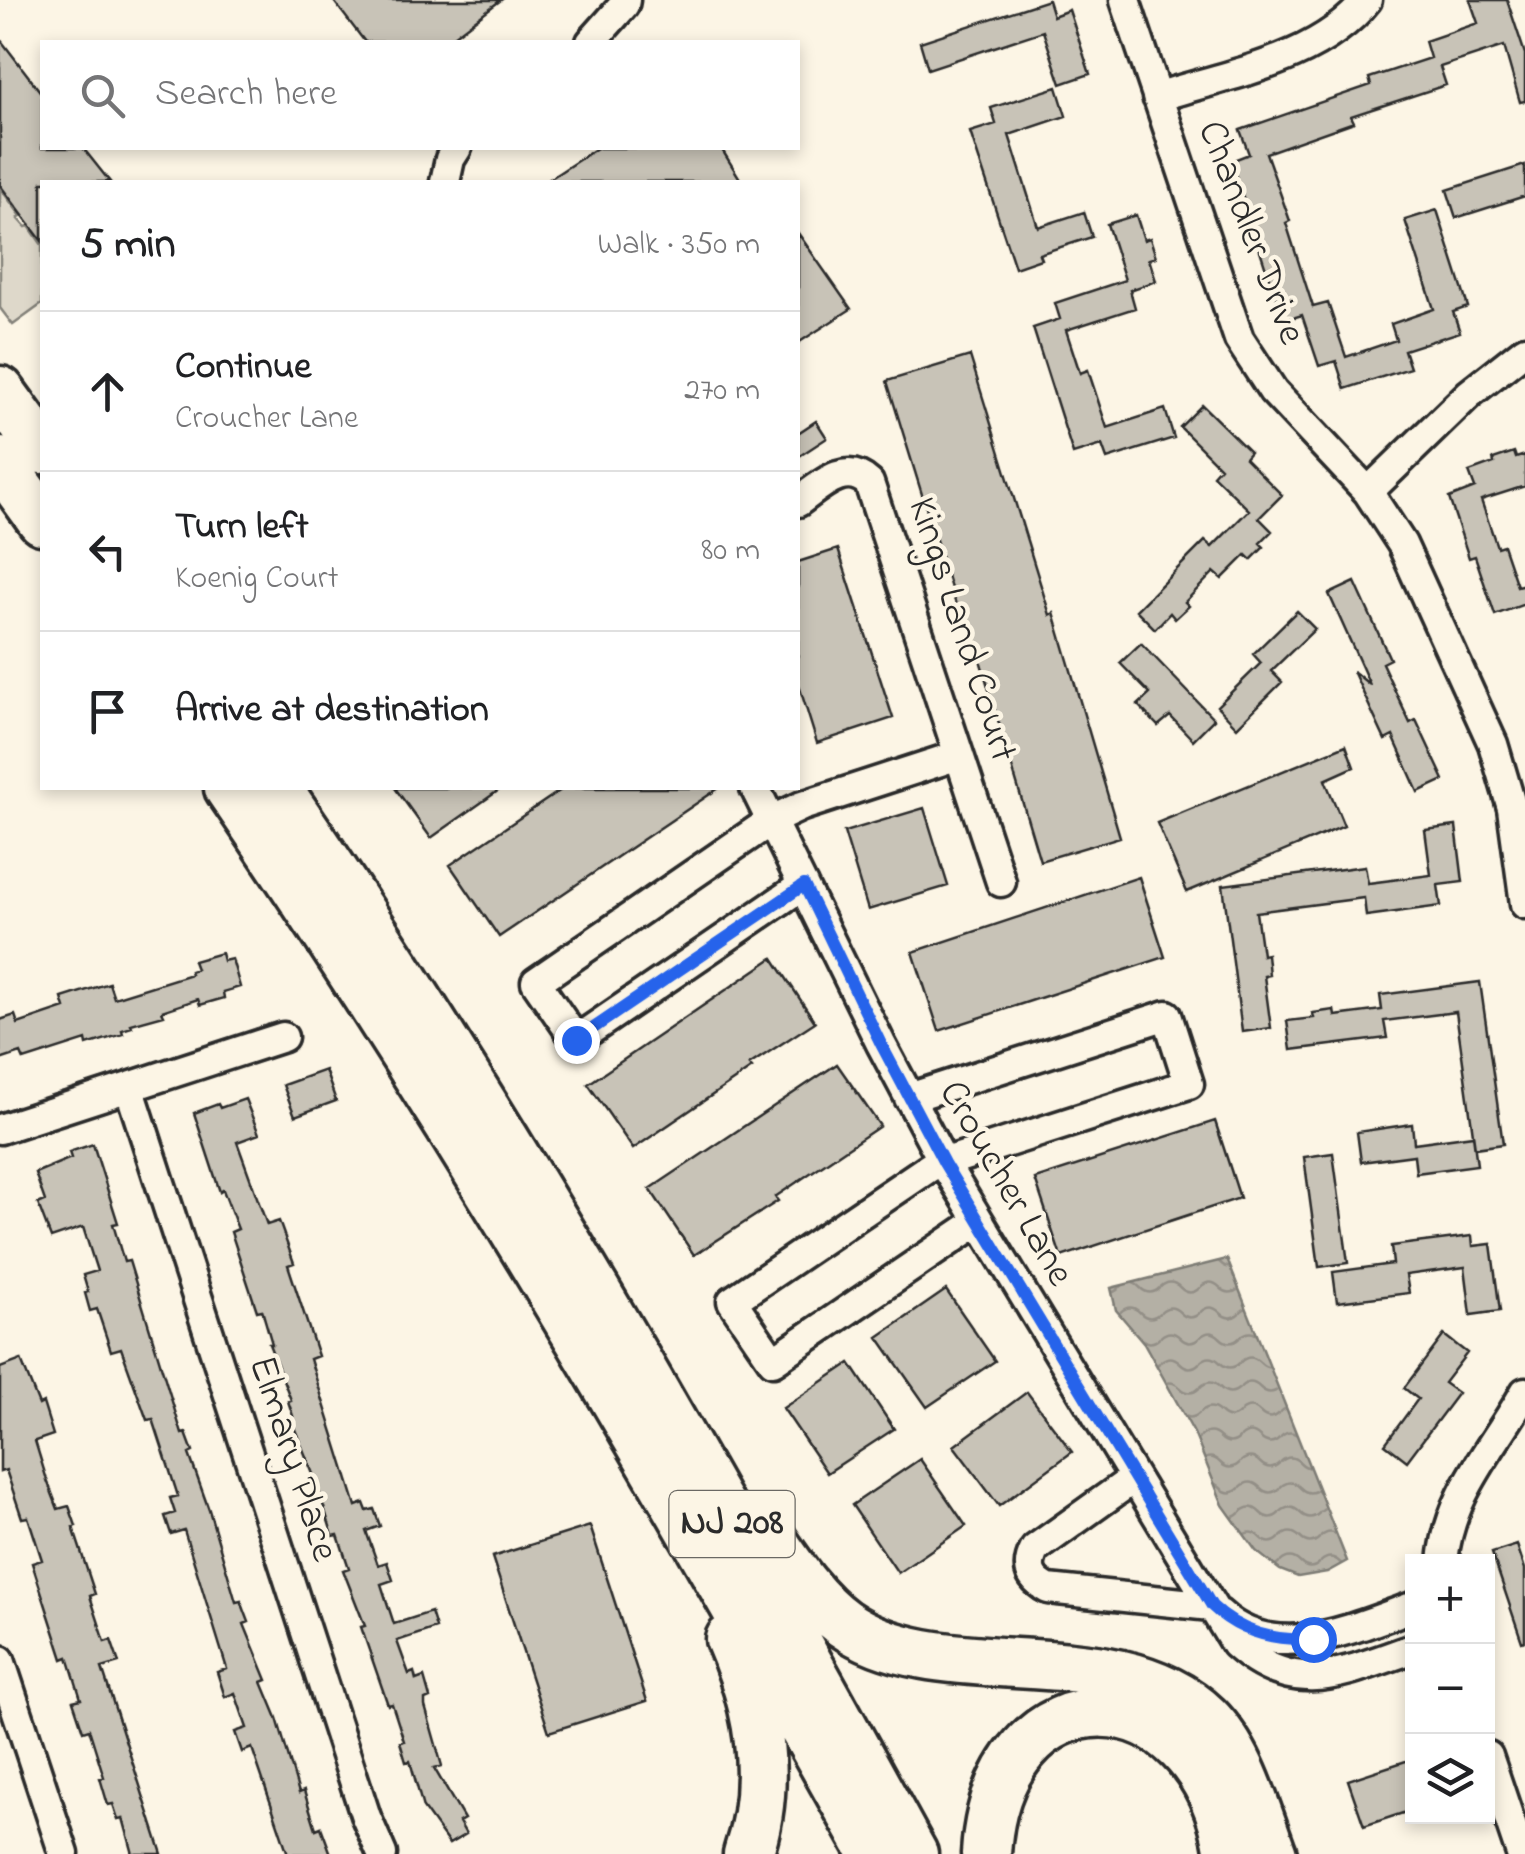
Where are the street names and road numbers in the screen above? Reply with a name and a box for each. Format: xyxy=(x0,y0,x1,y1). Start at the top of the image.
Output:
street label: Chandler Drive xyxy=(1180,113,1320,353)
street label: Kings Land Court xyxy=(891,490,1031,770)
street label: Croucher Lane xyxy=(922,1070,1088,1298)
street label: Elmary Place xyxy=(231,1349,353,1569)
road number: NJ 208 xyxy=(670,1491,794,1557)

